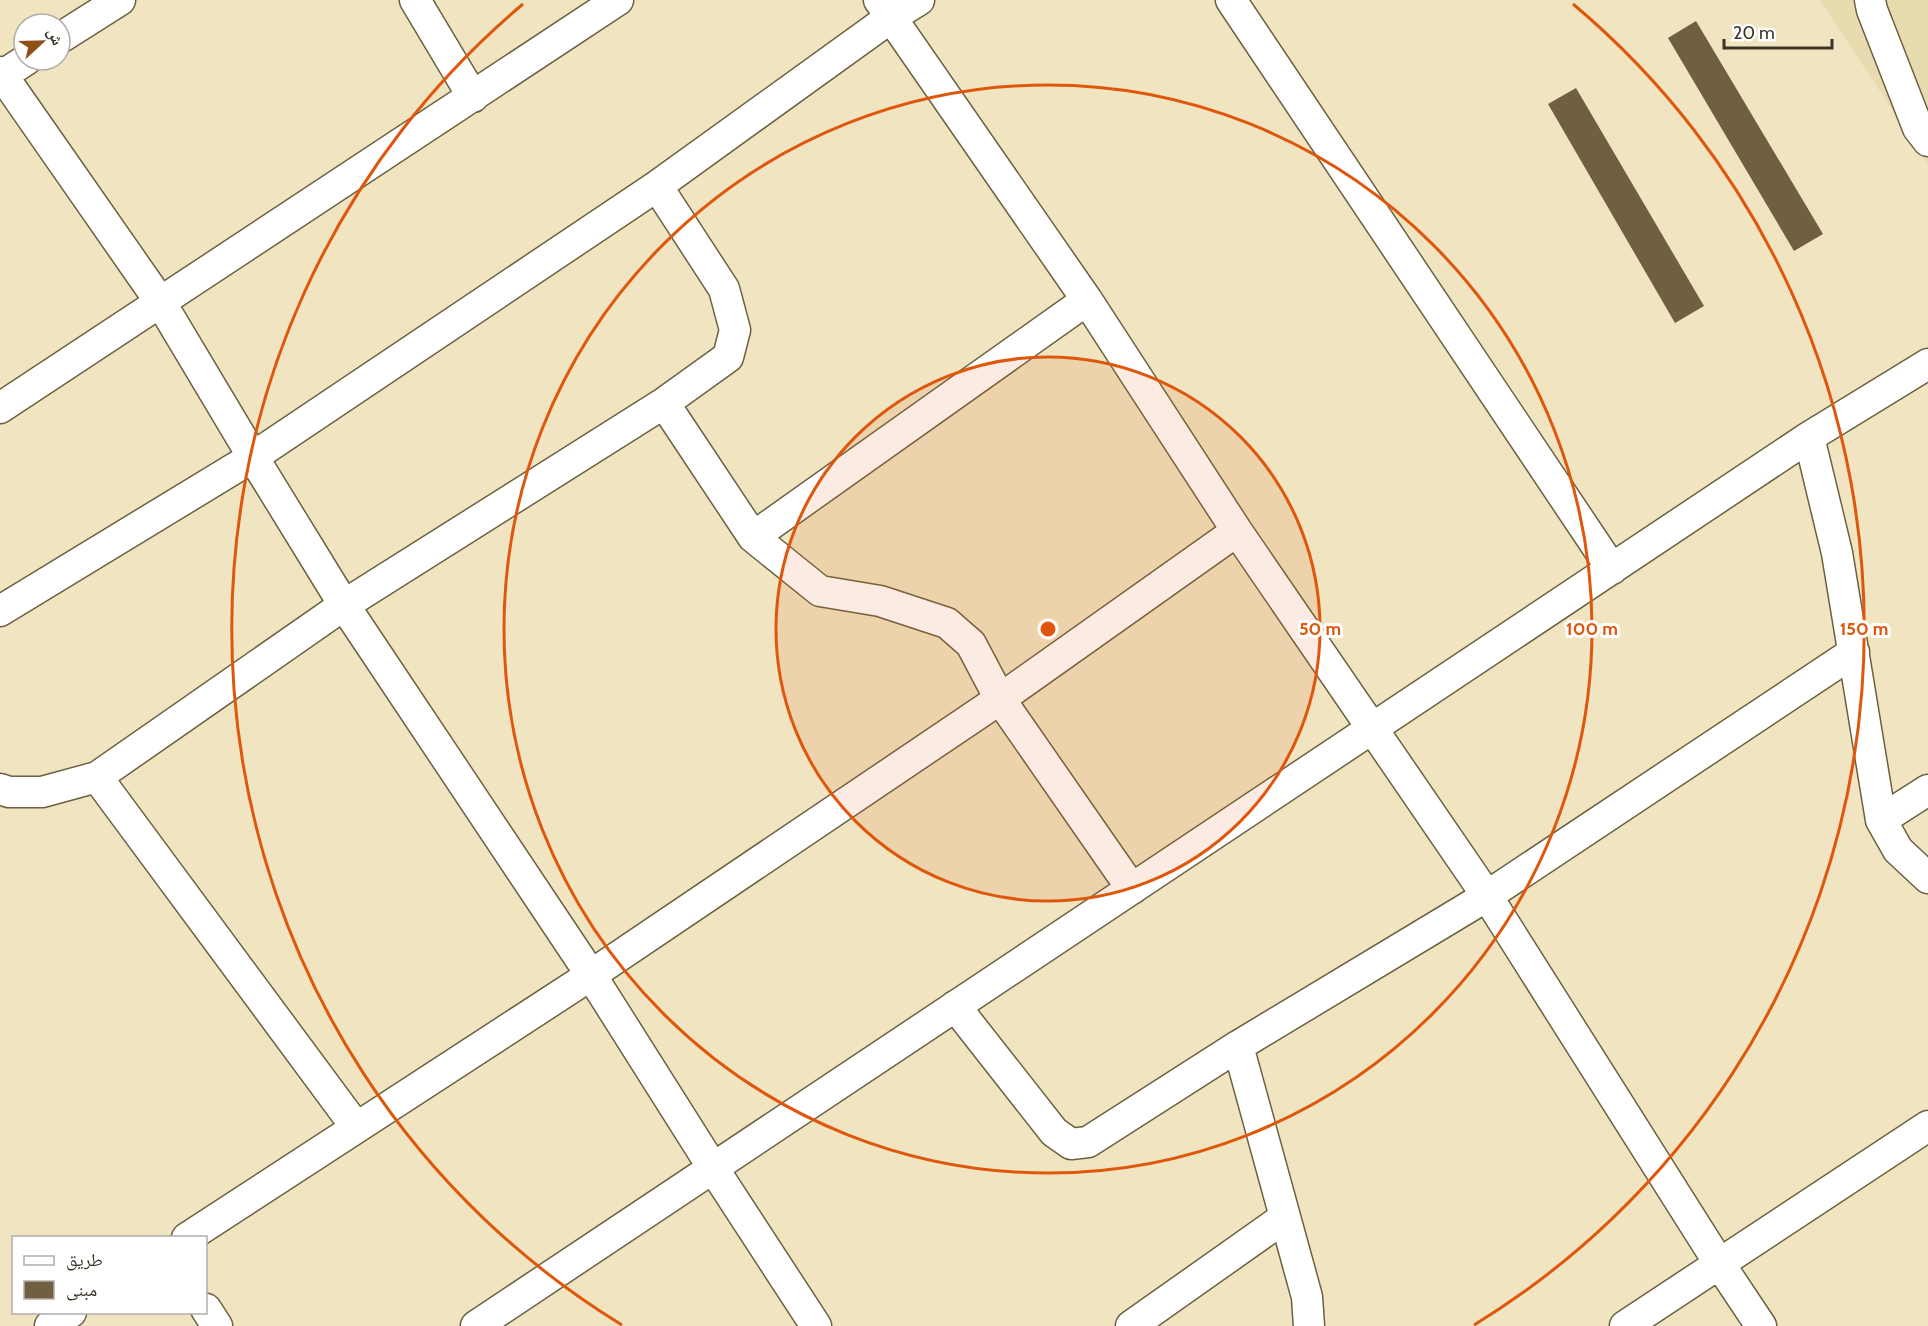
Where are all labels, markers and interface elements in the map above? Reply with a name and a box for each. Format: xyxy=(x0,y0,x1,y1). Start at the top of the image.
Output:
north arrow xyxy=(12,12,72,72)
scale bar xyxy=(1724,12,1832,50)
text: 20 m xyxy=(1733,22,1775,44)
text: ش xyxy=(43,25,67,48)
text: 50 m xyxy=(1299,618,1341,640)
text: 100 m xyxy=(1566,618,1618,640)
text: 150 m xyxy=(1840,618,1888,640)
centre of rings xyxy=(1038,619,1058,639)
legend xyxy=(12,1236,207,1314)
text: طريق xyxy=(66,1249,103,1271)
text: مبنى xyxy=(66,1279,97,1301)

